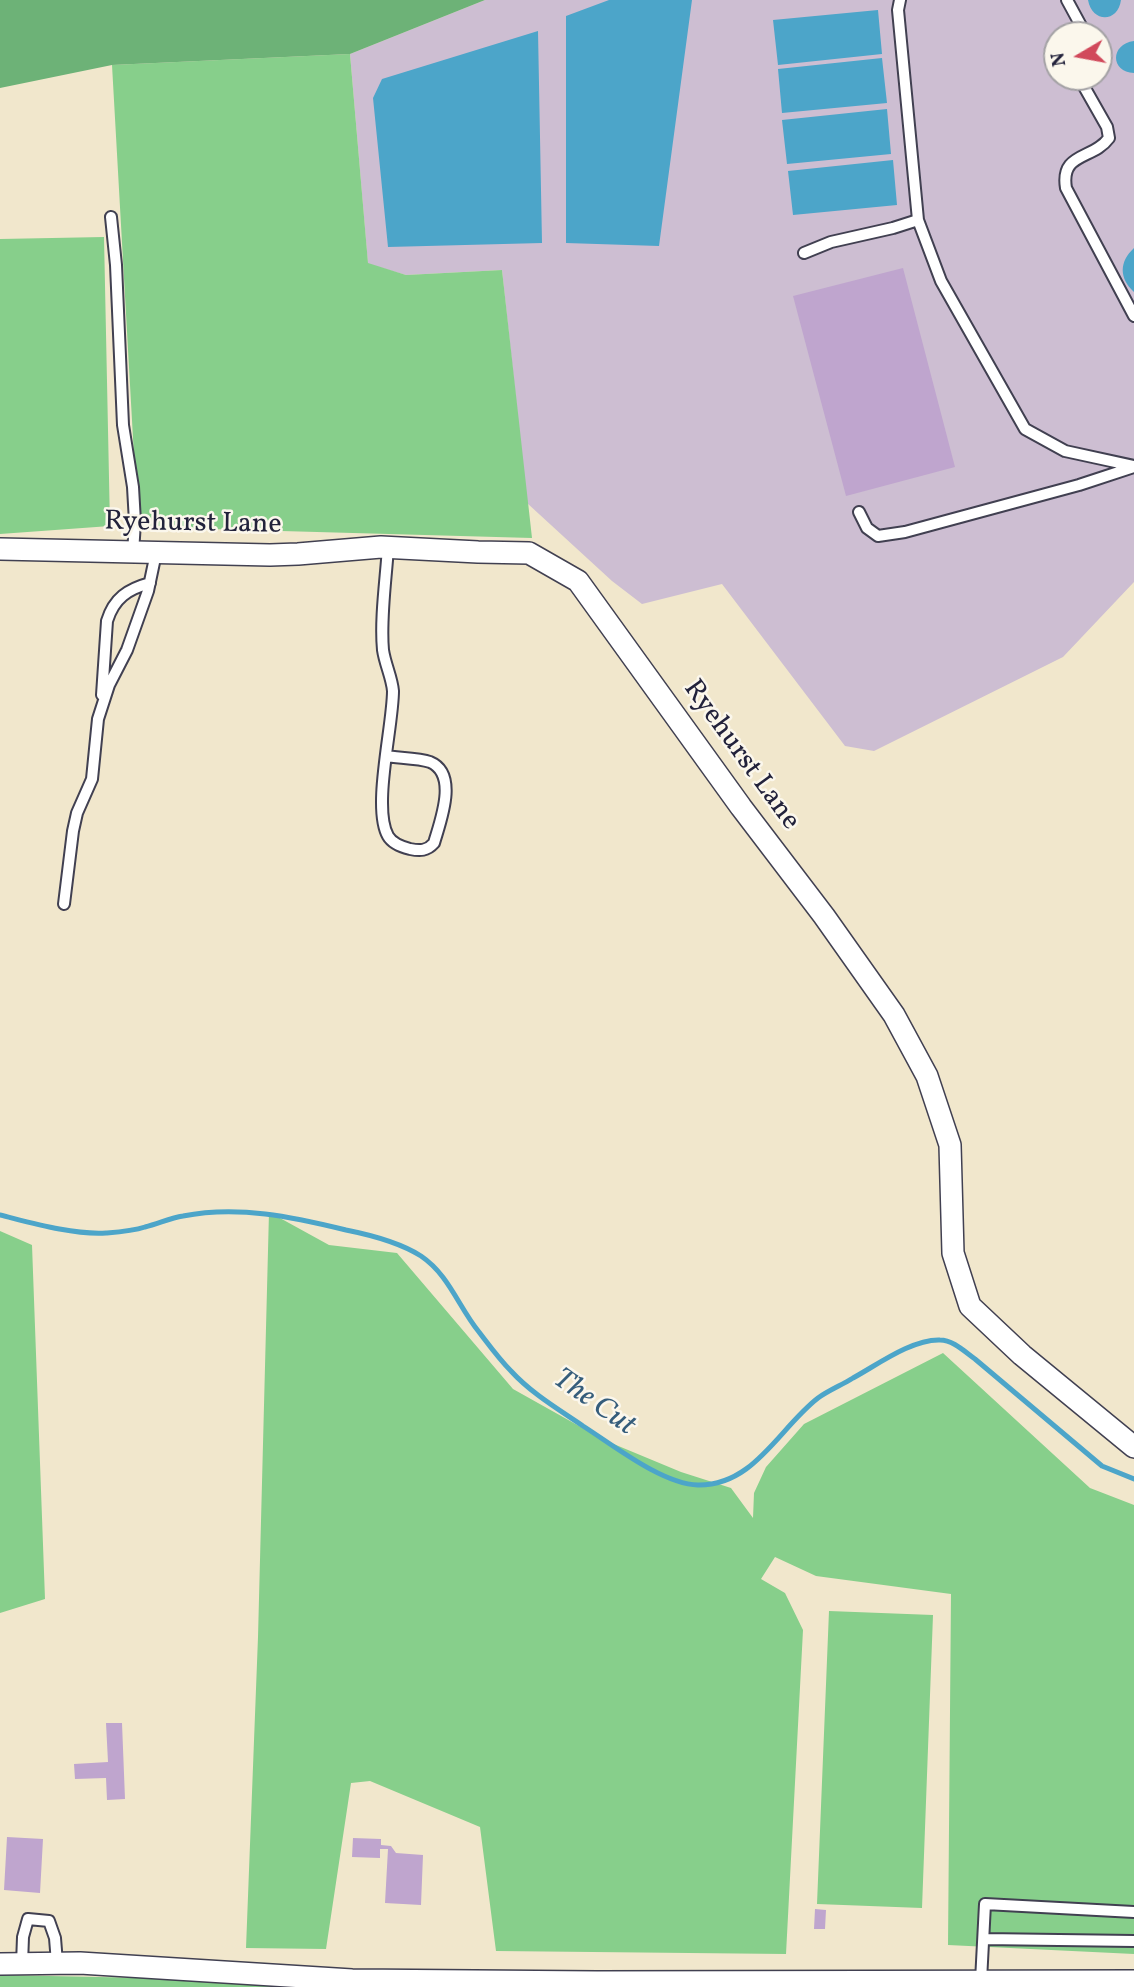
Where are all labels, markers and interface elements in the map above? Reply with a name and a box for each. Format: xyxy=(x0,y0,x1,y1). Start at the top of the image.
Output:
north arrow xyxy=(1043,21,1113,91)
text: N xyxy=(1045,50,1073,68)
street label: Ryehurst Lane xyxy=(104,507,282,543)
street label: Ryehurst Lane xyxy=(674,674,806,838)
water label: The Cut xyxy=(545,1363,641,1445)

